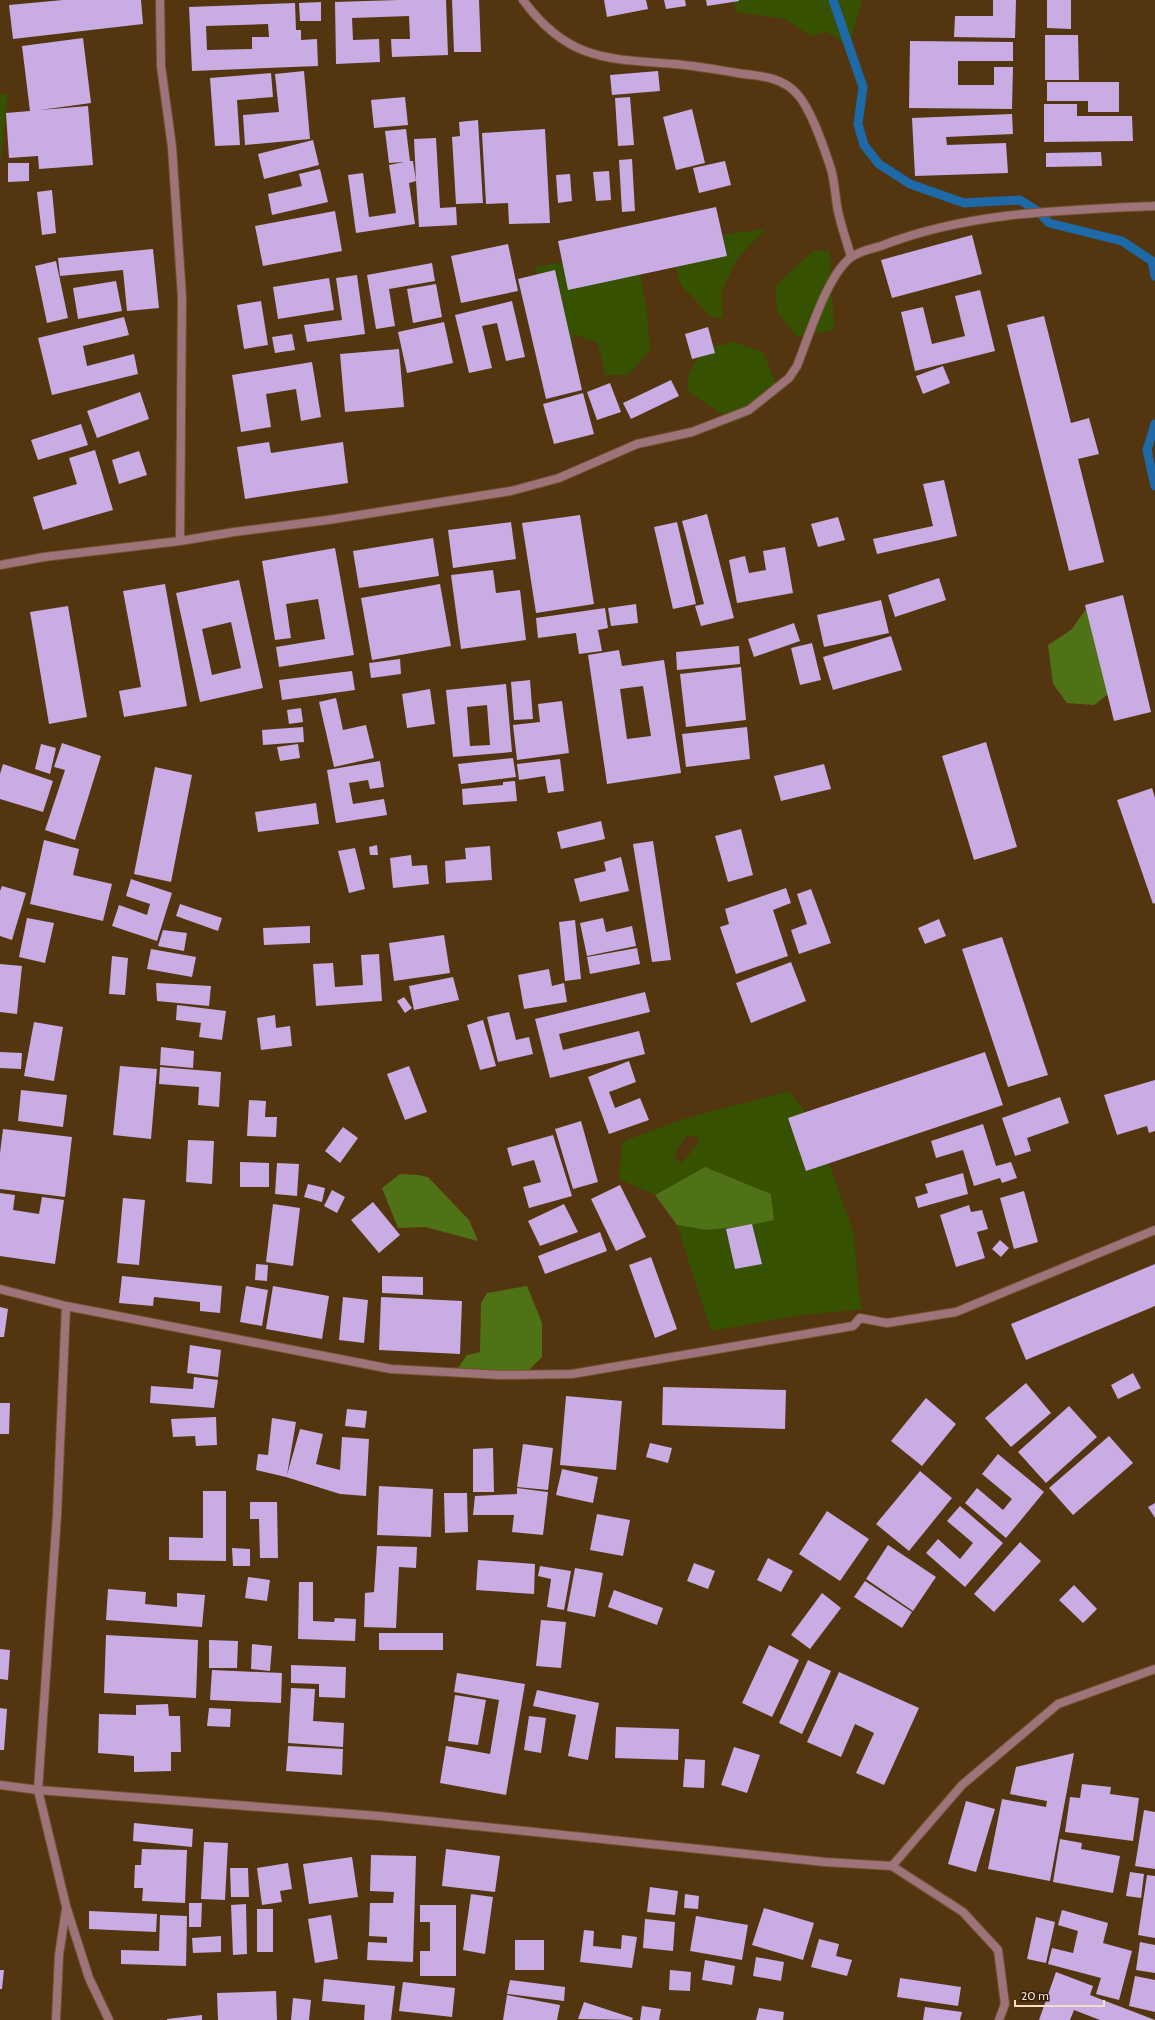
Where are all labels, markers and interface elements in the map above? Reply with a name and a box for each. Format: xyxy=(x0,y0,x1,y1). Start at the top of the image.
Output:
scale bar xyxy=(1015,1982,1104,2008)
text: 20 m xyxy=(1021,1988,1049,2003)

